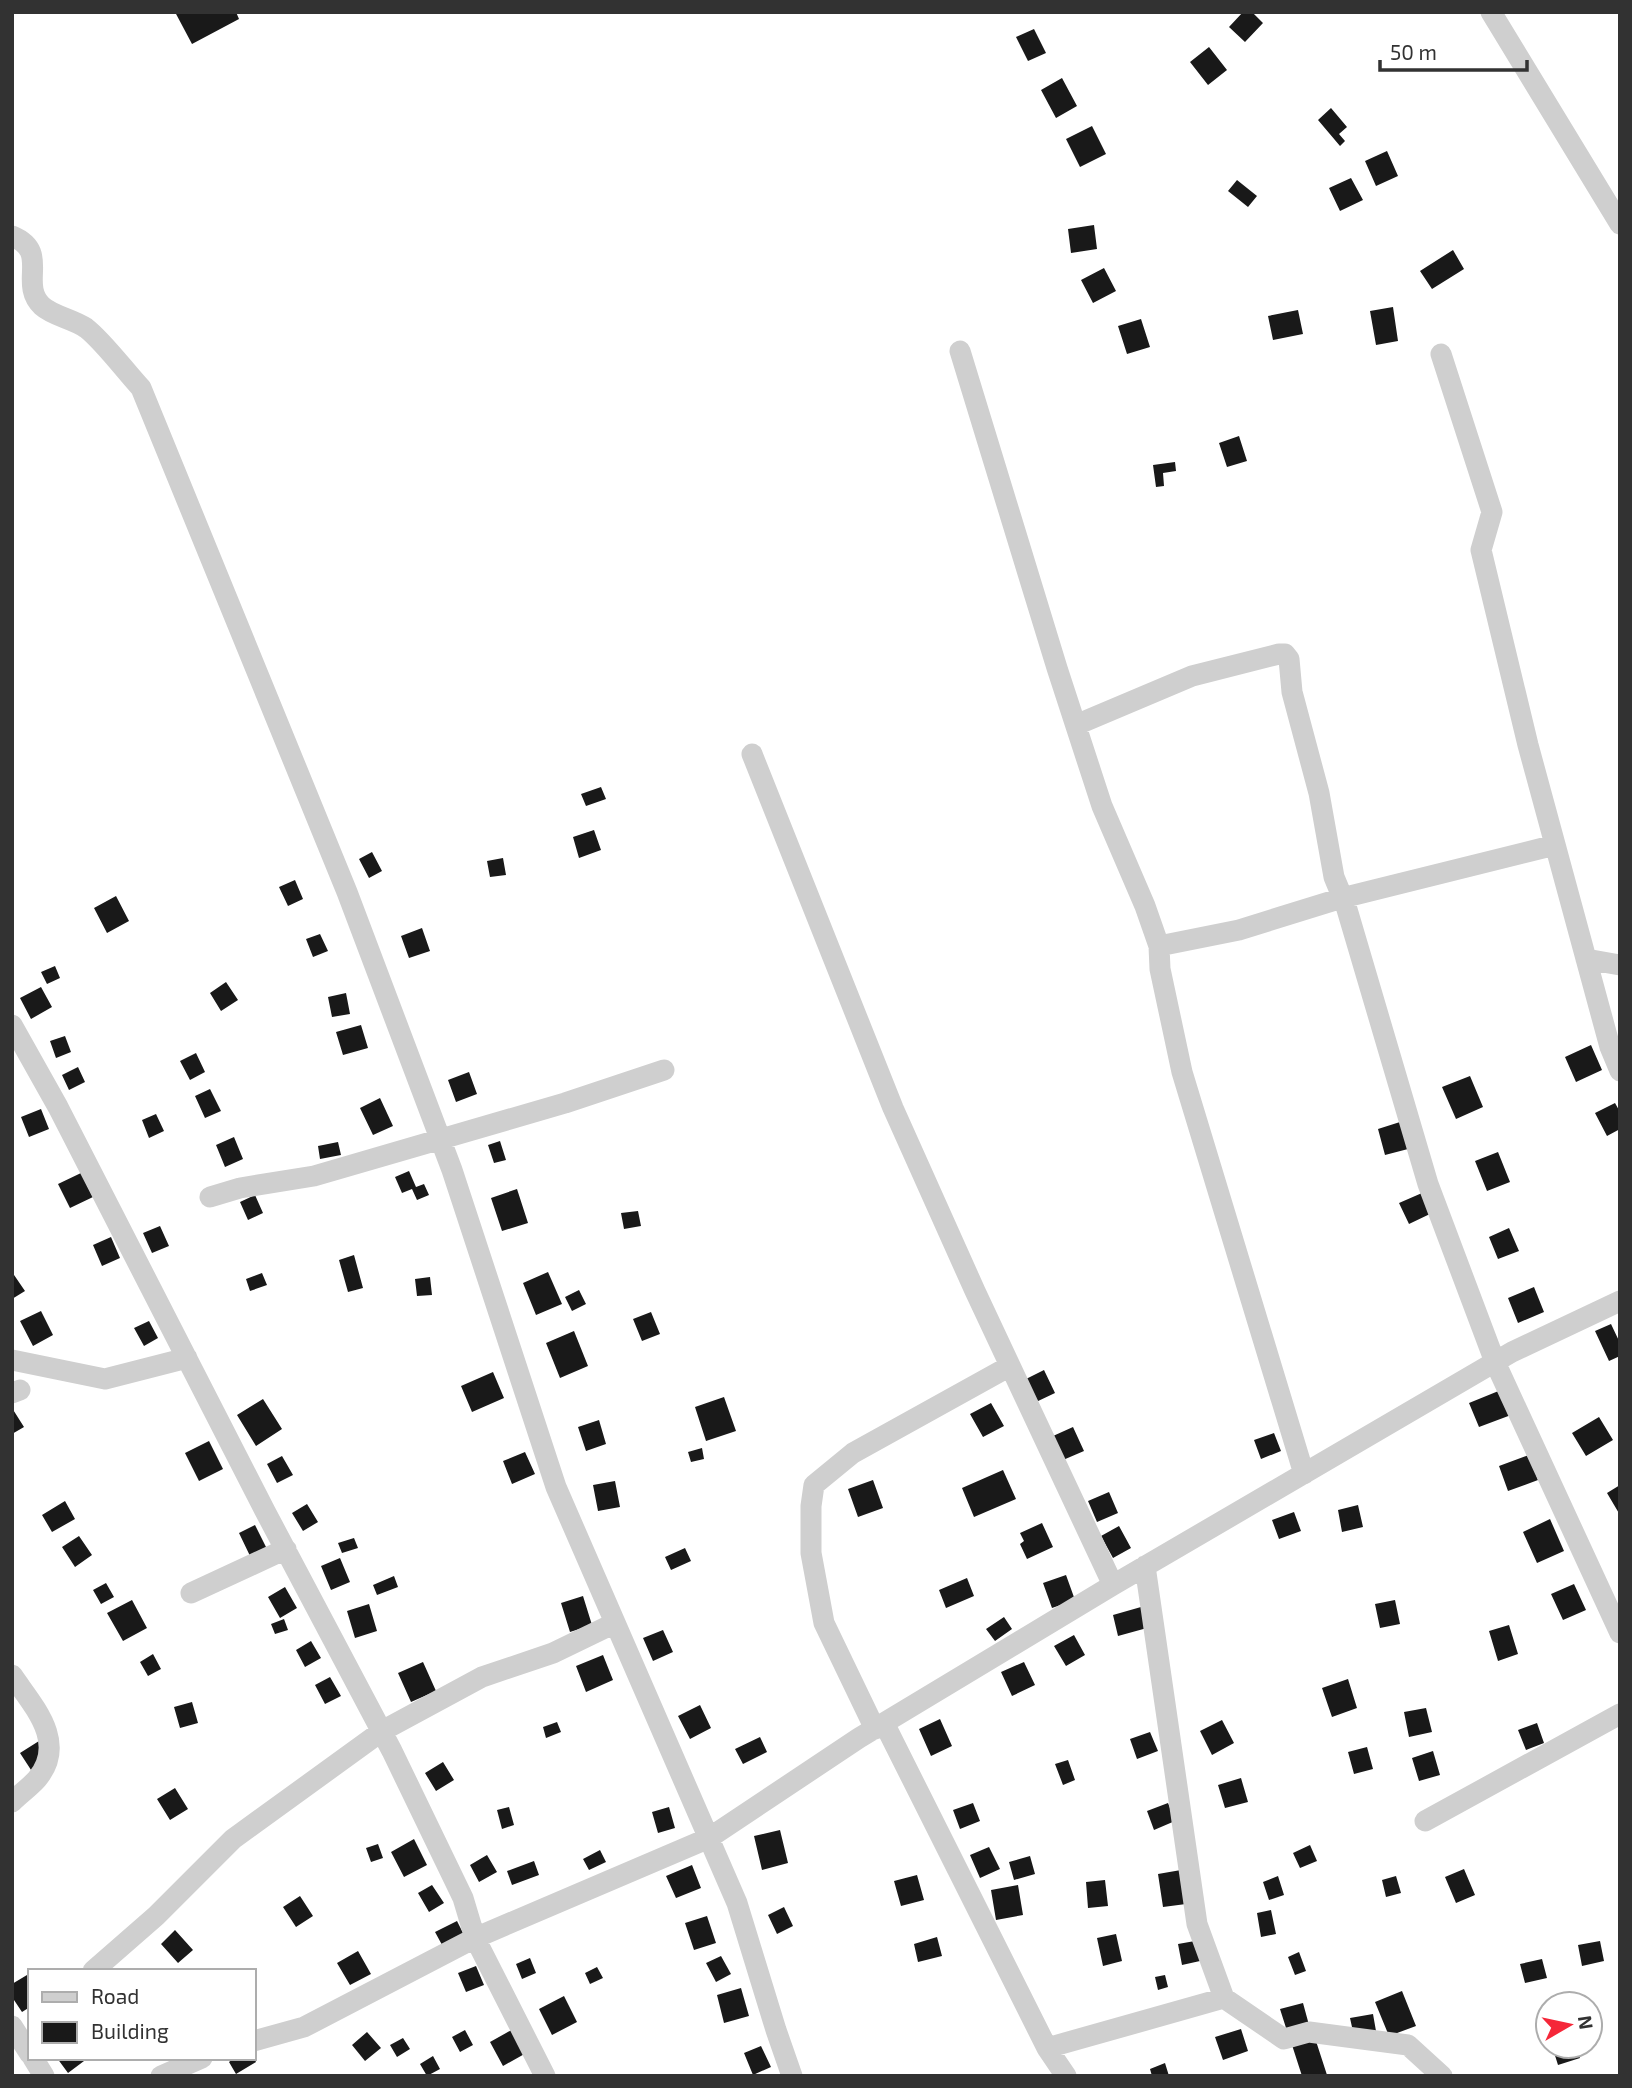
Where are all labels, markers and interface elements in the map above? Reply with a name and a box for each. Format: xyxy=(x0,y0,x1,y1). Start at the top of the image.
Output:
scale bar xyxy=(1380,28,1527,72)
text: 50 m xyxy=(1390,39,1437,64)
legend xyxy=(28,1969,256,2060)
text: Road xyxy=(91,1983,139,2008)
north arrow xyxy=(1534,1990,1604,2060)
text: N xyxy=(1574,2014,1599,2031)
text: Building xyxy=(91,2018,169,2043)

